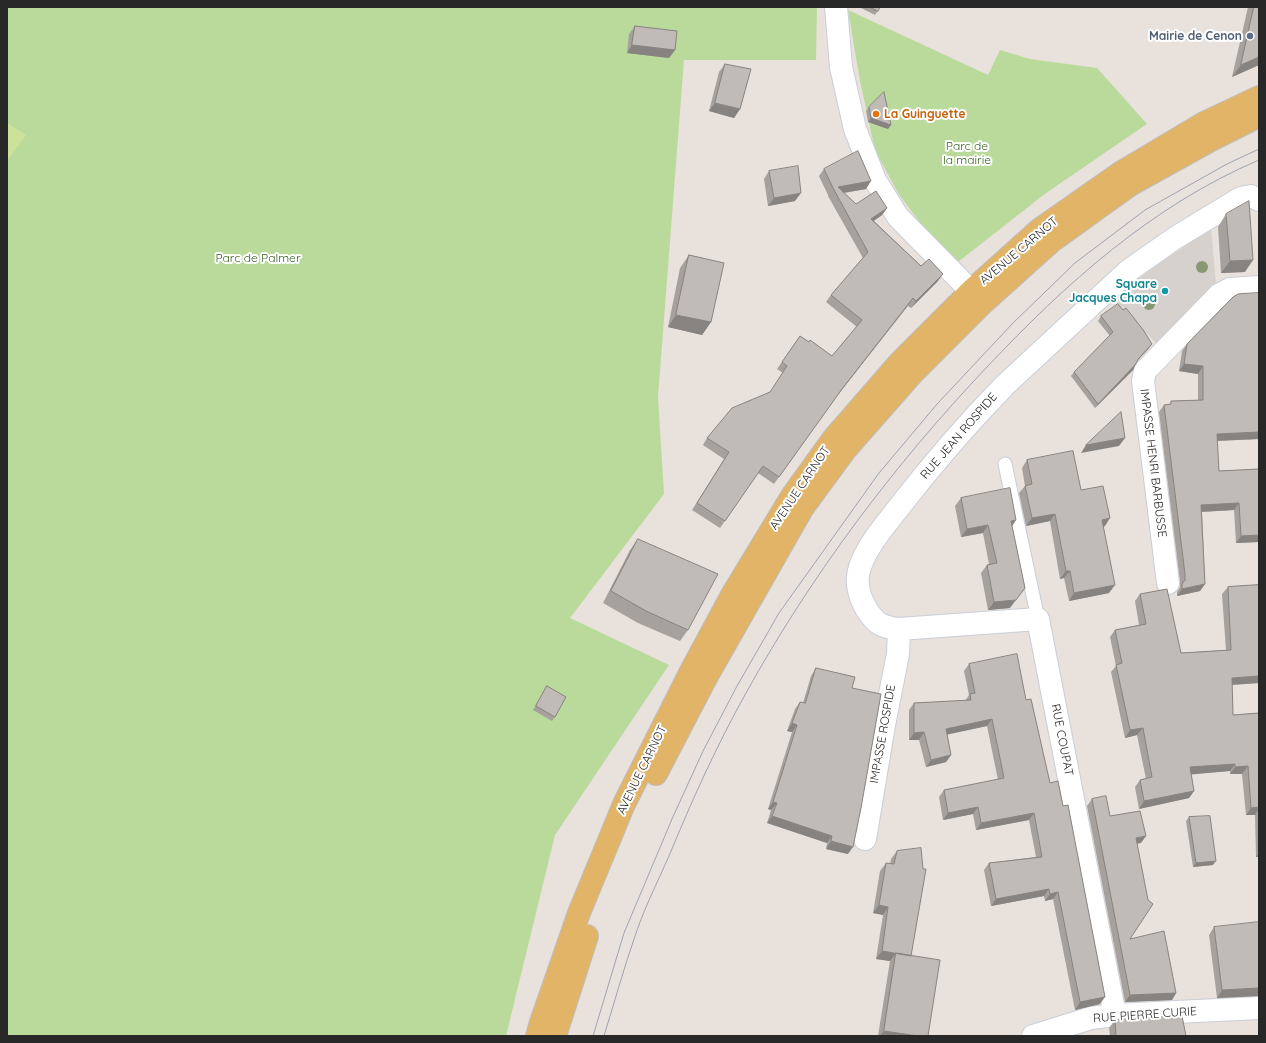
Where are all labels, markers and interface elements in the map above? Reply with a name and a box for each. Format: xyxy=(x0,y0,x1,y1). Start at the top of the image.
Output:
place label: Mairie de Cenon xyxy=(1149,29,1242,43)
marker: Mairie de Cenon xyxy=(1245,31,1255,41)
place label: La Guinguette xyxy=(884,107,966,121)
marker: La Guinguette xyxy=(871,109,881,119)
park label: Parc de la mairie xyxy=(943,139,991,167)
street label: AVENUE CARNOT xyxy=(977,214,1061,288)
park label: Parc de Palmer xyxy=(215,251,301,265)
place label: Square Jacques Chapa xyxy=(1069,277,1157,305)
marker: Square Jacques Chapa xyxy=(1160,286,1170,296)
street label: IMPASSE HENRI BARBUSSE xyxy=(1137,388,1169,538)
street label: RUE JEAN ROSPIDE xyxy=(918,390,1000,482)
street label: AVENUE CARNOT xyxy=(767,444,833,532)
street label: IMPASSE ROSPIDE xyxy=(867,683,899,785)
street label: RUE COUPAT xyxy=(1048,703,1076,777)
street label: AVENUE CARNOT xyxy=(614,723,670,817)
street label: RUE PIERRE CURIE xyxy=(1093,1004,1197,1026)

